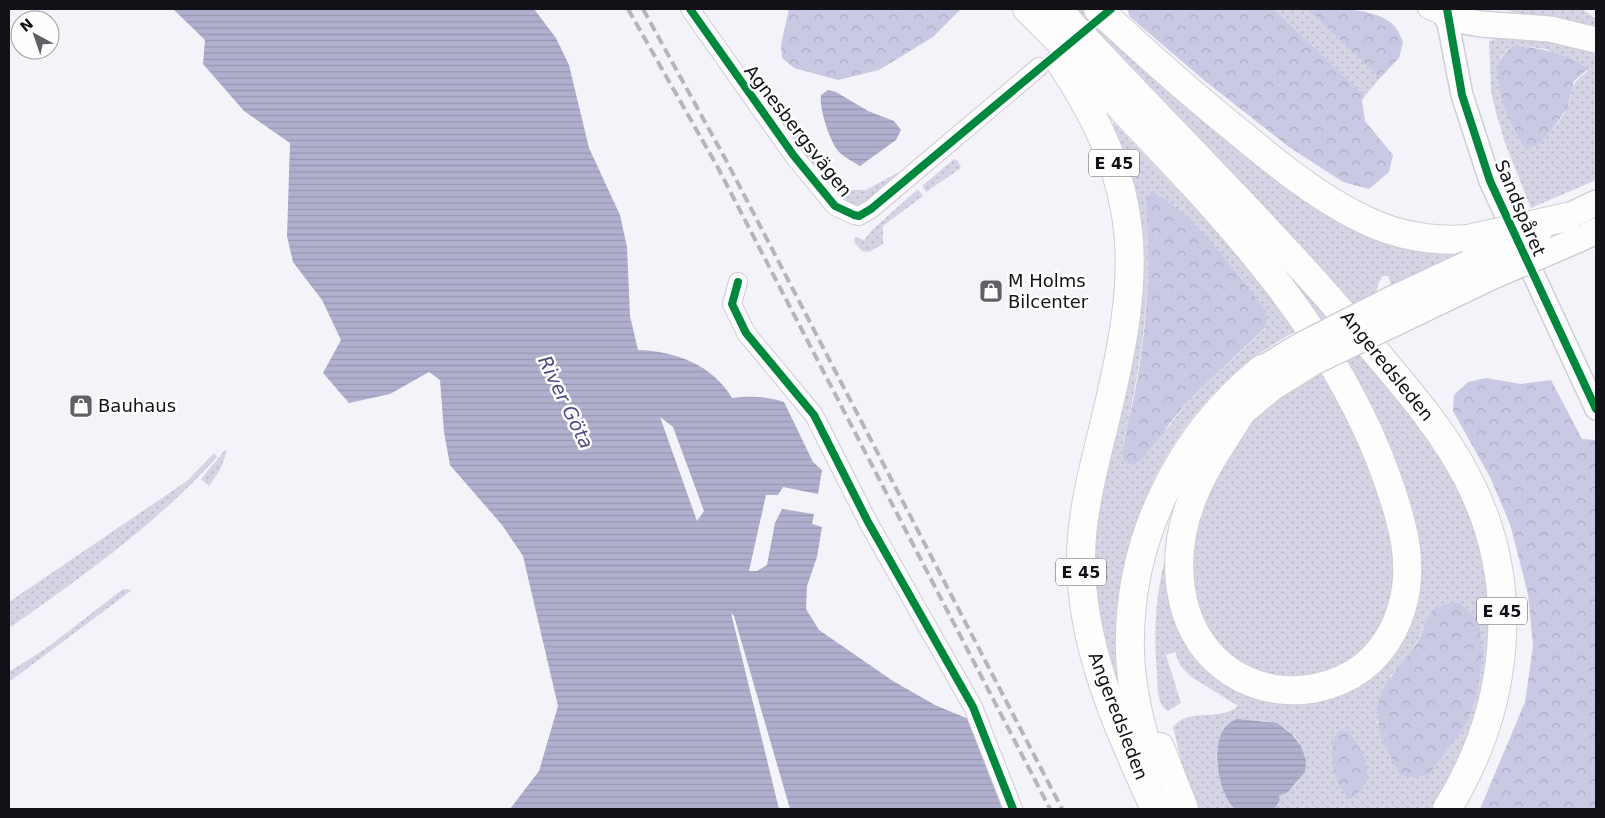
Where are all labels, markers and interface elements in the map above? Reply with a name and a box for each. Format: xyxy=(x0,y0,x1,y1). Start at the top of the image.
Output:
north arrow xyxy=(10,10,60,60)
text: N xyxy=(17,15,36,35)
street label: Agnesbergsvägen xyxy=(740,61,856,201)
road number: E 45 xyxy=(1089,150,1139,177)
street label: Sandspåret xyxy=(1491,157,1550,259)
place label: M Holms Bilcenter xyxy=(1008,270,1089,312)
shop icon: M Holms Bilcenter xyxy=(978,278,1004,304)
street label: Angeredsleden xyxy=(1337,307,1438,425)
water label: River Göta xyxy=(534,352,598,452)
shop icon: Bauhaus xyxy=(68,393,94,419)
place label: Bauhaus xyxy=(98,395,176,416)
road number: E 45 xyxy=(1056,558,1106,586)
road number: E 45 xyxy=(1477,598,1527,624)
street label: Angeredsleden xyxy=(1084,649,1152,783)

